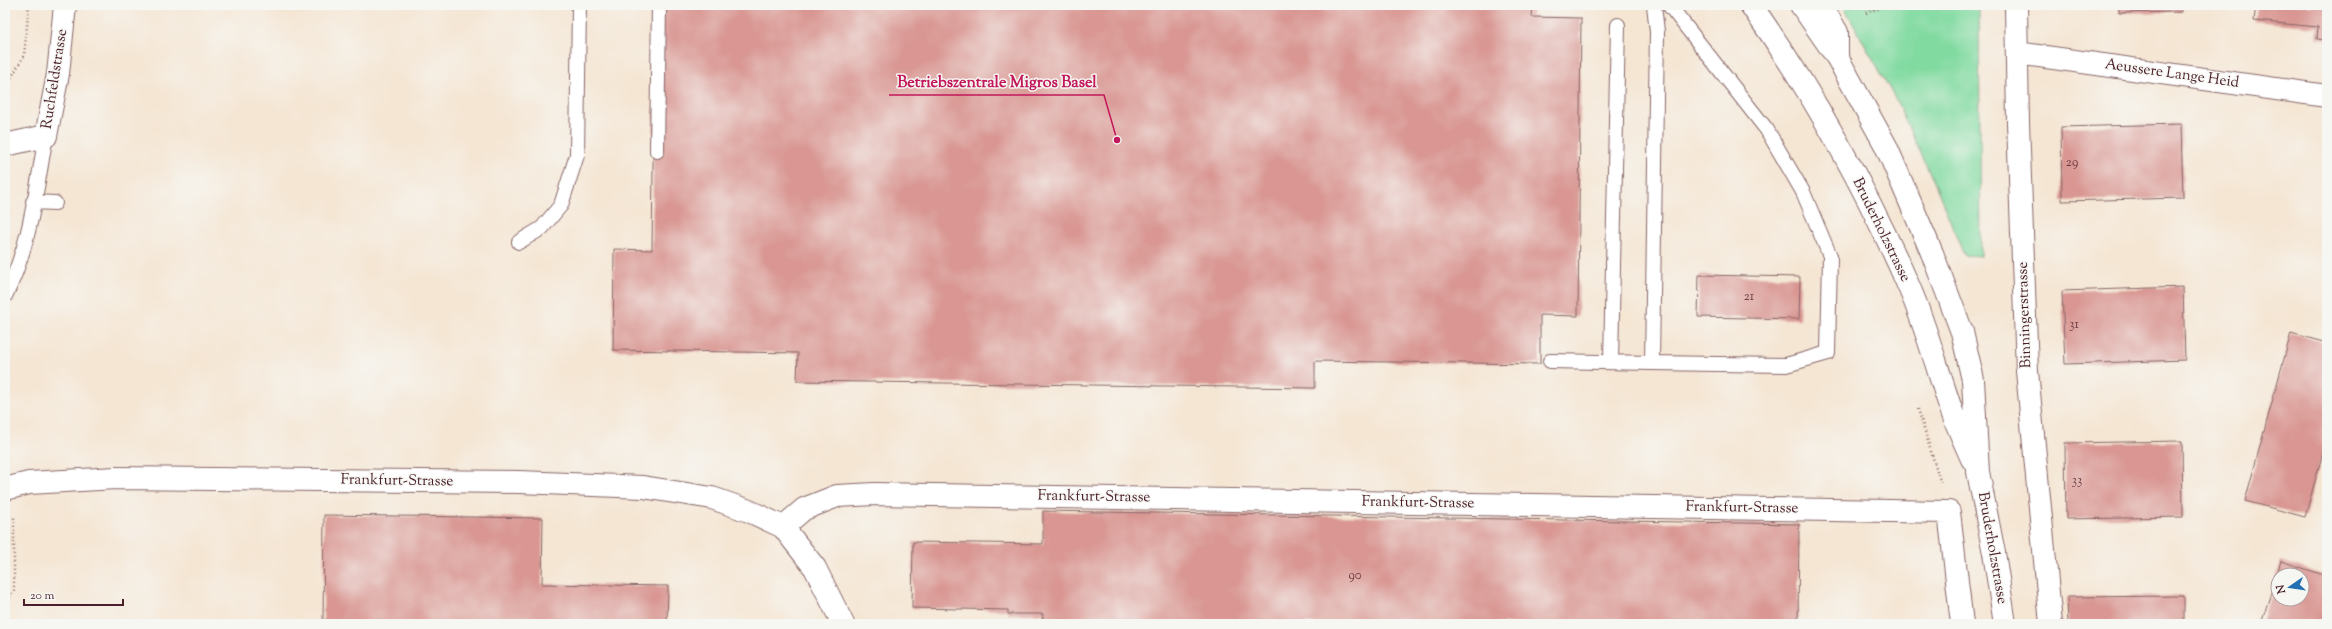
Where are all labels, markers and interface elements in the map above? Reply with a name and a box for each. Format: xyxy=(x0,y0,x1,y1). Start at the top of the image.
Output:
street label: Ruchfeldstrasse xyxy=(37,27,73,131)
street label: Aeussere Lange Heid xyxy=(2104,54,2241,94)
callout: Betriebszentrale Migros Basel xyxy=(889,67,1104,95)
text: Betriebszentrale Migros Basel xyxy=(897,72,1097,95)
house number: 29 xyxy=(2066,154,2078,172)
street label: Bruderholzstrasse xyxy=(1847,174,1915,286)
street label: Binningerstrasse xyxy=(2013,261,2037,369)
house number: 21 xyxy=(1744,288,1755,306)
house number: 31 xyxy=(2069,316,2079,334)
street label: Frankfurt-Strasse xyxy=(340,470,454,492)
house number: 33 xyxy=(2072,472,2082,490)
street label: Frankfurt-Strasse xyxy=(1037,486,1151,508)
street label: Bruderholzstrasse xyxy=(1972,490,2012,606)
street label: Frankfurt-Strasse xyxy=(1361,492,1475,514)
street label: Frankfurt-Strasse xyxy=(1685,497,1799,519)
house number: 90 xyxy=(1348,567,1362,585)
north arrow xyxy=(2270,567,2310,607)
scale bar xyxy=(24,581,123,607)
text: N xyxy=(2272,583,2290,596)
text: 20 m xyxy=(30,587,55,605)

